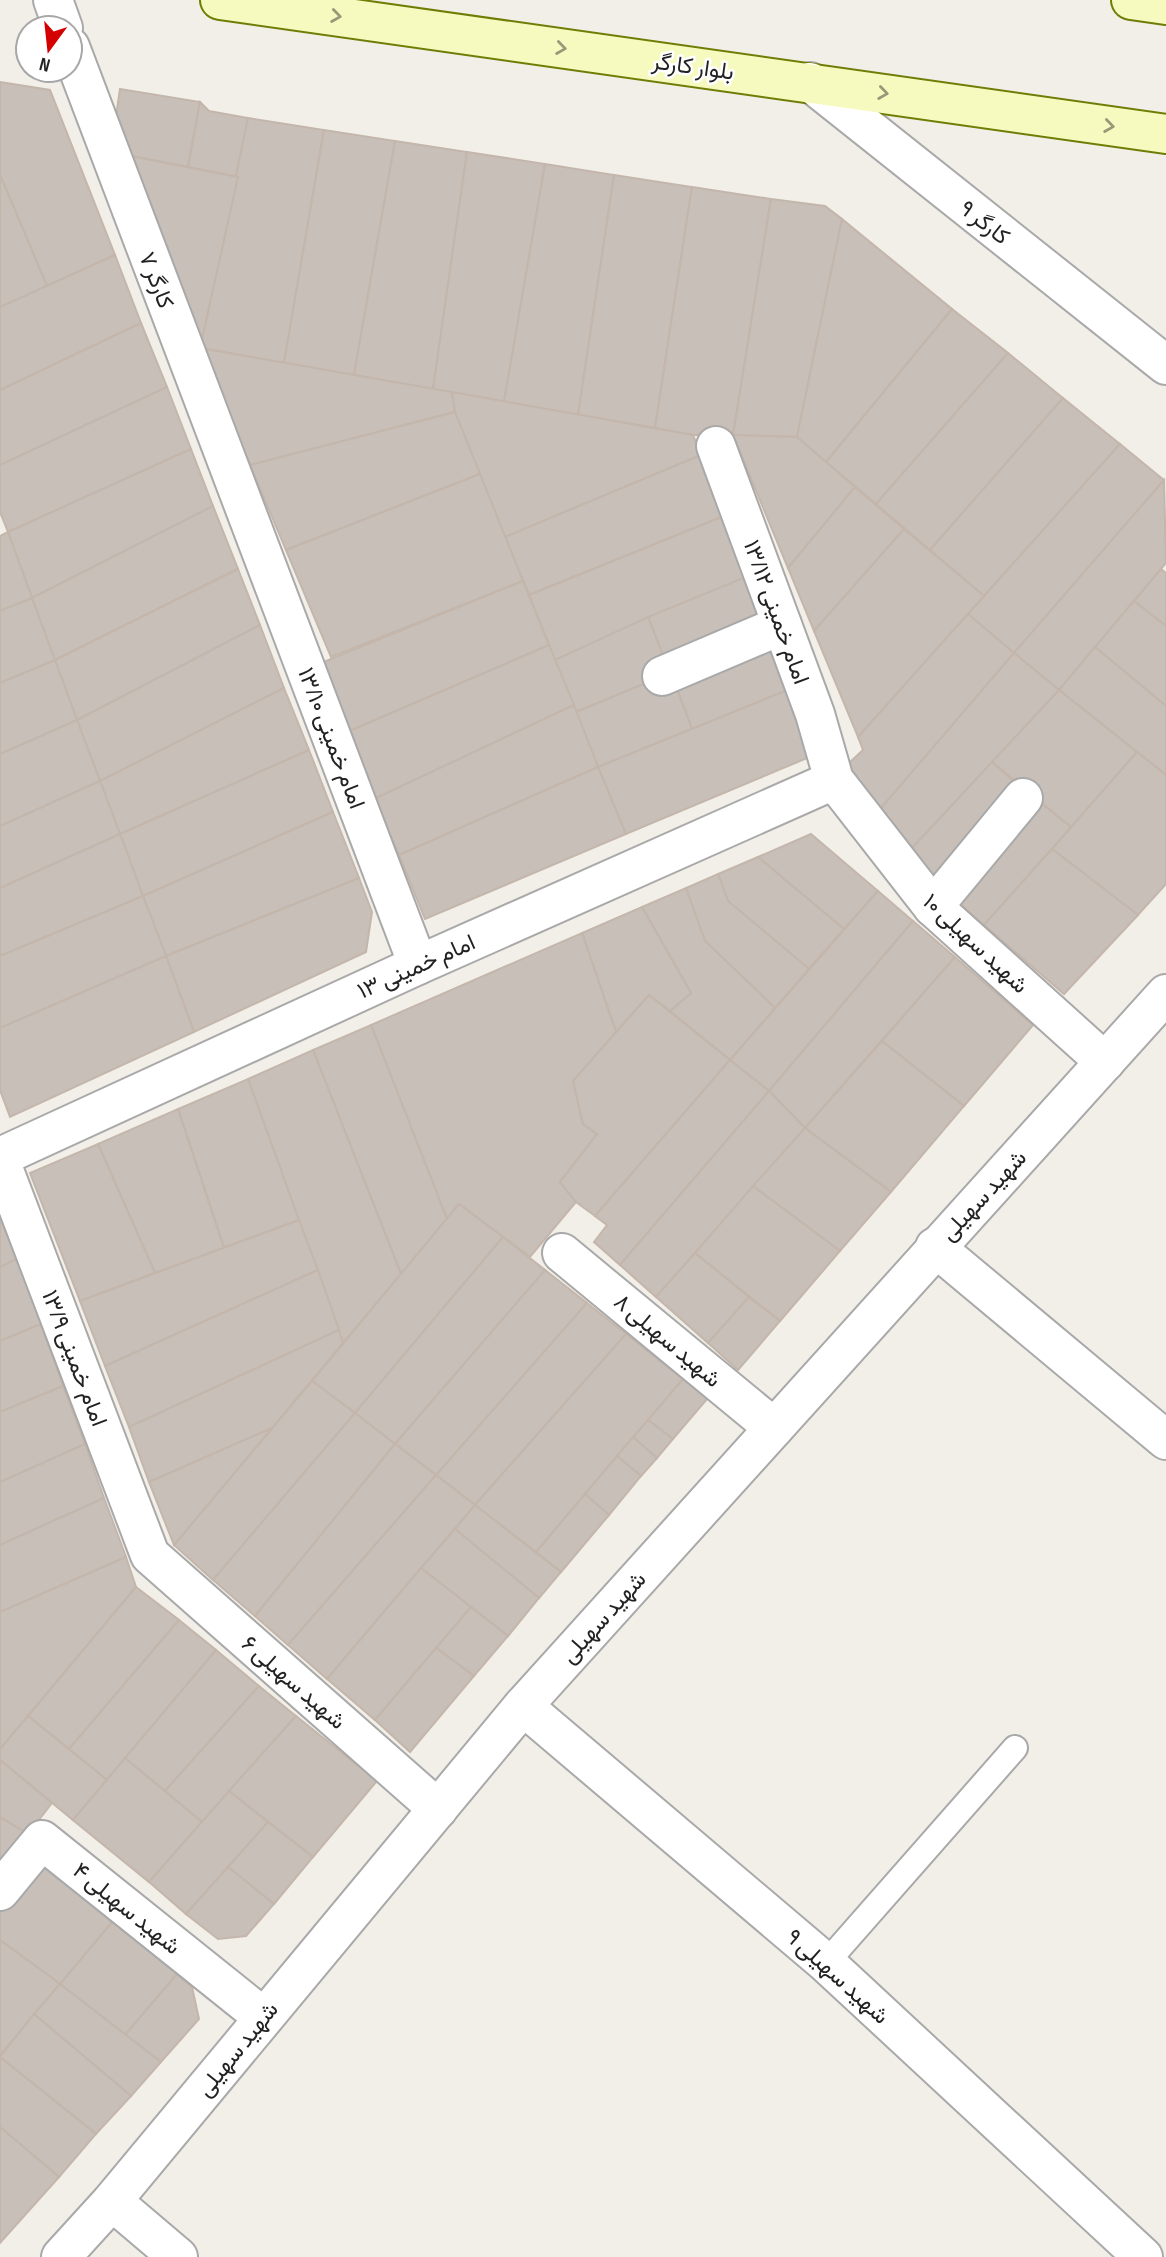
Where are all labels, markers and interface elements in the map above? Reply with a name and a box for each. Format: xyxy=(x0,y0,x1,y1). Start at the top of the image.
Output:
one-way arrow xyxy=(330,9,342,24)
north arrow xyxy=(14,14,84,84)
one-way arrow xyxy=(555,40,567,55)
street label: بلوار کارگر xyxy=(649,47,736,87)
text: N xyxy=(37,52,53,76)
one-way arrow xyxy=(878,85,889,100)
one-way arrow xyxy=(1103,118,1114,133)
street label: کارگر ۹ xyxy=(954,195,1015,251)
street label: کارگر ۷ xyxy=(133,248,180,313)
street label: امام خمینی ۱۳/۱۲ xyxy=(737,536,815,688)
street label: امام خمینی ۱۳/۱۰ xyxy=(291,664,371,813)
street label: شهید سهیلی ۱۰ xyxy=(917,888,1034,1000)
street label: امام خمینی ۱۳ xyxy=(353,928,480,1005)
street label: شهید سهیلی xyxy=(935,1144,1033,1247)
street label: امام خمینی ۱۳/۹ xyxy=(35,1286,113,1431)
street label: شهید سهیلی ۸ xyxy=(608,1288,727,1394)
street label: شهید سهیلی xyxy=(555,1566,652,1669)
street label: شهید سهیلی ۶ xyxy=(236,1630,351,1736)
street label: شهید سهیلی ۴ xyxy=(67,1857,186,1961)
street label: شهید سهیلی ۹ xyxy=(780,1923,895,2030)
street label: شهید سهیلی xyxy=(191,1997,285,2103)

